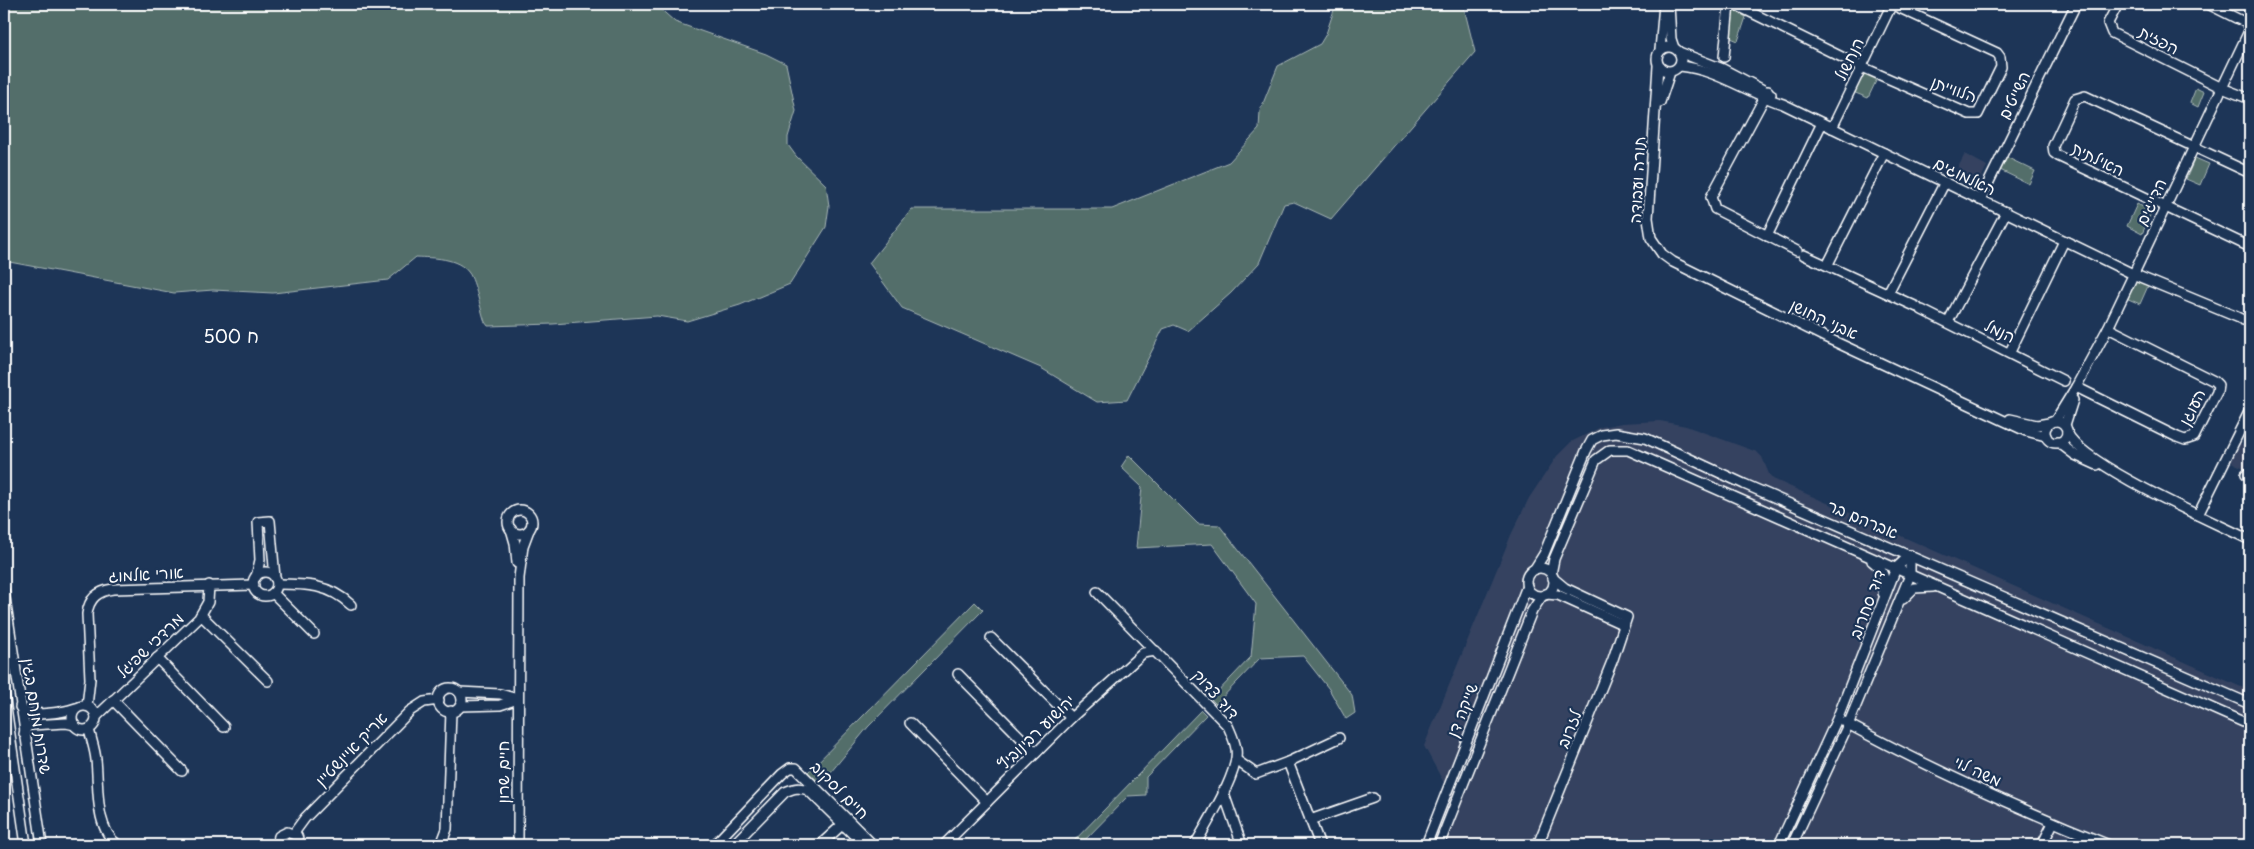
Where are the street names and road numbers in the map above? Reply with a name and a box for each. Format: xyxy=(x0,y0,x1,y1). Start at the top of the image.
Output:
street label: הפזית xyxy=(2134,18,2184,59)
street label: הנחשול xyxy=(1827,33,1869,84)
street label: השייטים xyxy=(1991,67,2035,123)
street label: הלווייתן xyxy=(1928,69,1981,107)
street label: האילתית xyxy=(2068,135,2129,181)
street label: תורה ועבודה xyxy=(1622,136,1650,224)
street label: האלמוגים xyxy=(1930,150,2001,200)
street label: הדייגים xyxy=(2129,174,2171,229)
street label: אבני החושן xyxy=(1786,292,1863,344)
street label: הנמל xyxy=(1981,312,2020,348)
street label: העוגן xyxy=(2172,384,2211,429)
street label: אברהם בר xyxy=(1824,492,1902,544)
street label: אורי אלמוג xyxy=(108,559,184,587)
street label: דוד סחרוב xyxy=(1842,566,1890,642)
street label: מרדכי שפיגל xyxy=(110,606,188,683)
street label: שדרות מנחם בגין xyxy=(17,656,59,776)
street label: דוד צדוק xyxy=(1188,663,1246,724)
street label: שייקה דן xyxy=(1439,679,1483,740)
street label: יהושוע רבינוביץ xyxy=(991,688,1079,775)
street label: לזרוב xyxy=(1550,705,1587,751)
street label: אריק איינשטיין xyxy=(309,706,392,791)
street label: חיים שרון xyxy=(490,741,514,803)
street label: משה לוי xyxy=(1951,749,2006,792)
street label: חיים לסקוב xyxy=(806,755,875,824)

